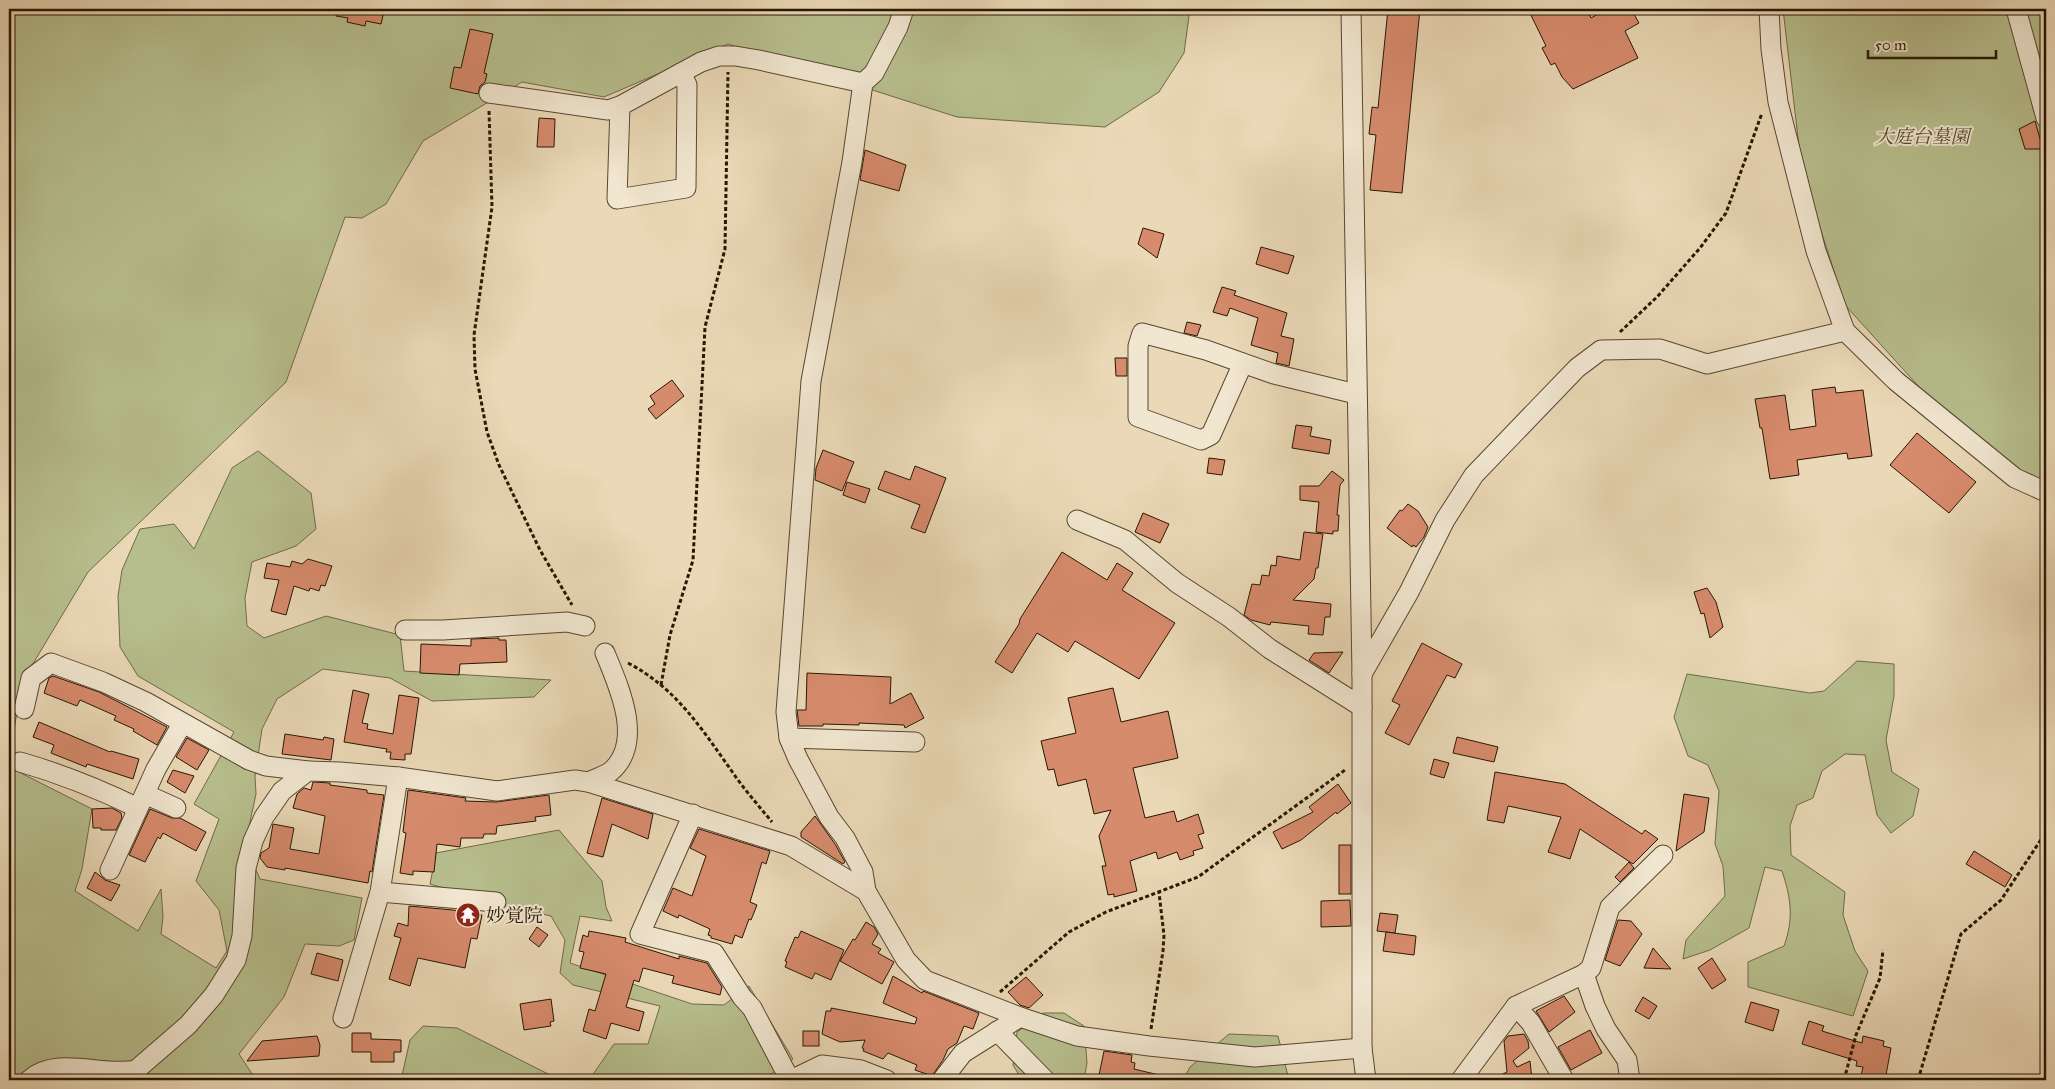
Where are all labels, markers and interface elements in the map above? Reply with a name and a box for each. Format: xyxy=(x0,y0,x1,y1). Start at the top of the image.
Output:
scale bar xyxy=(1868,28,1995,60)
text: 50 m xyxy=(1875,36,1907,54)
park label: 大庭台墓園 xyxy=(1874,125,1972,148)
temple icon: 妙覚院 xyxy=(455,902,481,928)
place label: 妙覚院 xyxy=(486,904,543,927)

